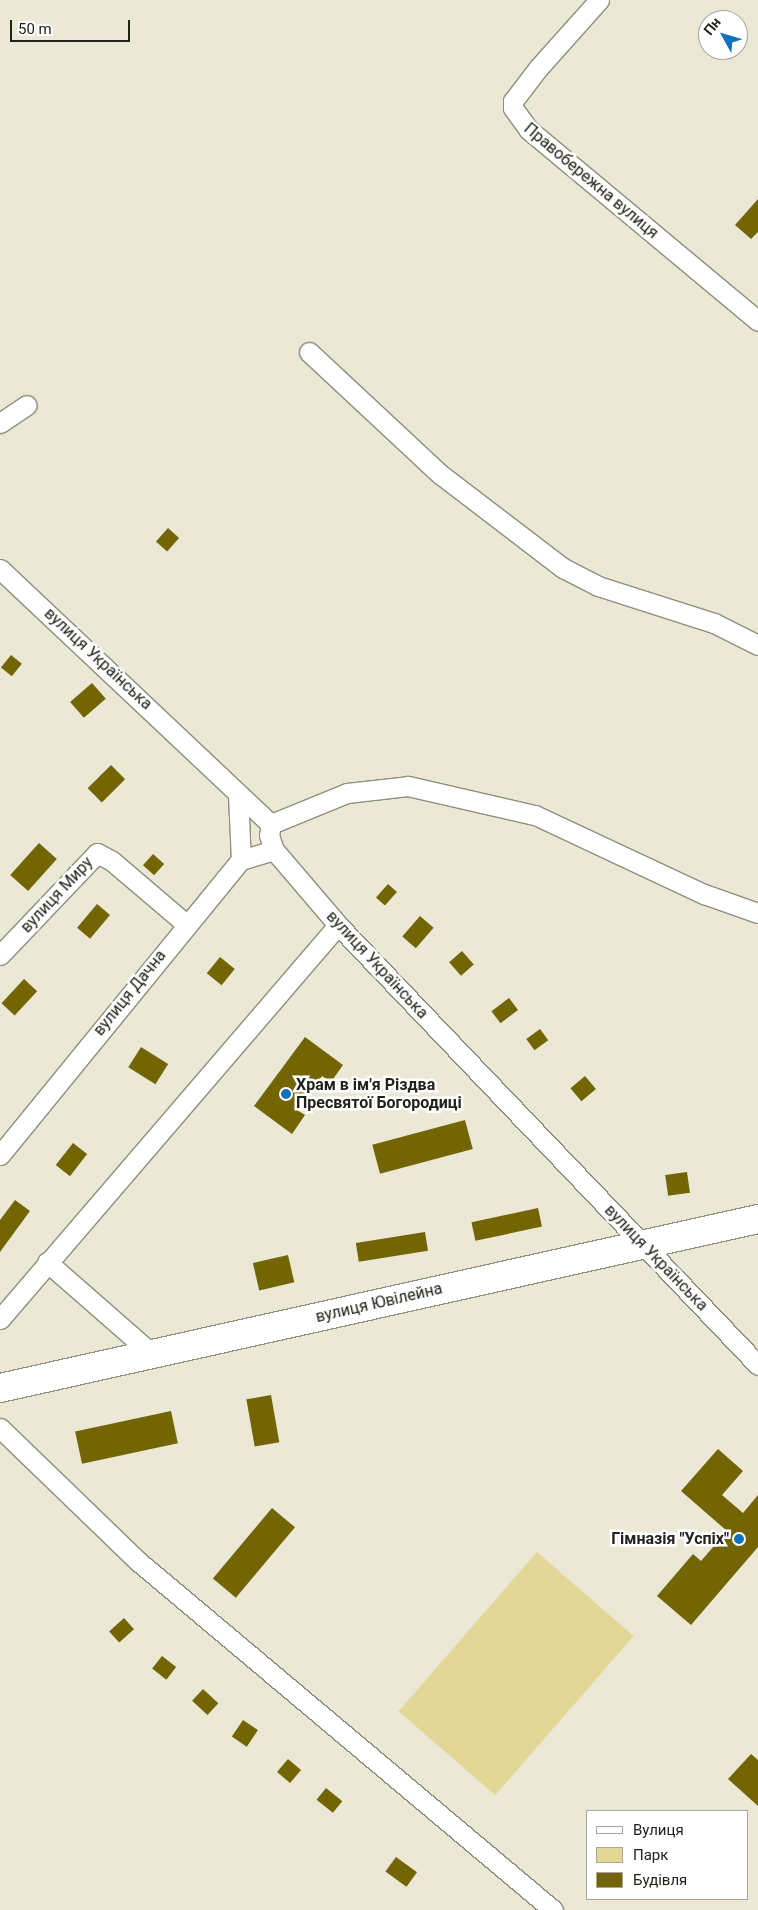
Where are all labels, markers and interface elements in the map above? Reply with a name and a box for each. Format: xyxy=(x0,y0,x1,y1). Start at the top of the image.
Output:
scale bar xyxy=(12,10,132,42)
north arrow xyxy=(698,10,748,60)
text: Пн xyxy=(700,14,724,38)
text: 50 m xyxy=(18,20,52,38)
street label: Правобережна вулиця xyxy=(520,119,662,243)
street label: вулиця Українська xyxy=(40,604,156,714)
street label: вулиця Миру xyxy=(17,853,97,937)
street label: вулиця Українська xyxy=(322,907,432,1023)
street label: вулиця Дачна xyxy=(90,946,170,1040)
place label: Храм в ім'я Різдва Пресвятої Богородиці xyxy=(296,1075,462,1113)
marker: Храм в ім'я Різдва Пресвятої Богородиці xyxy=(280,1088,292,1100)
street label: вулиця Українська xyxy=(600,1201,712,1315)
street label: вулиця Ювілейна xyxy=(314,1279,444,1327)
place label: Гімназія "Успіх" xyxy=(611,1529,729,1549)
marker: Гімназія "Успіх" xyxy=(733,1533,745,1545)
legend xyxy=(586,1810,748,1900)
text: Вулиця xyxy=(633,1821,684,1839)
text: Парк xyxy=(633,1846,668,1864)
text: Будівля xyxy=(633,1871,687,1889)

